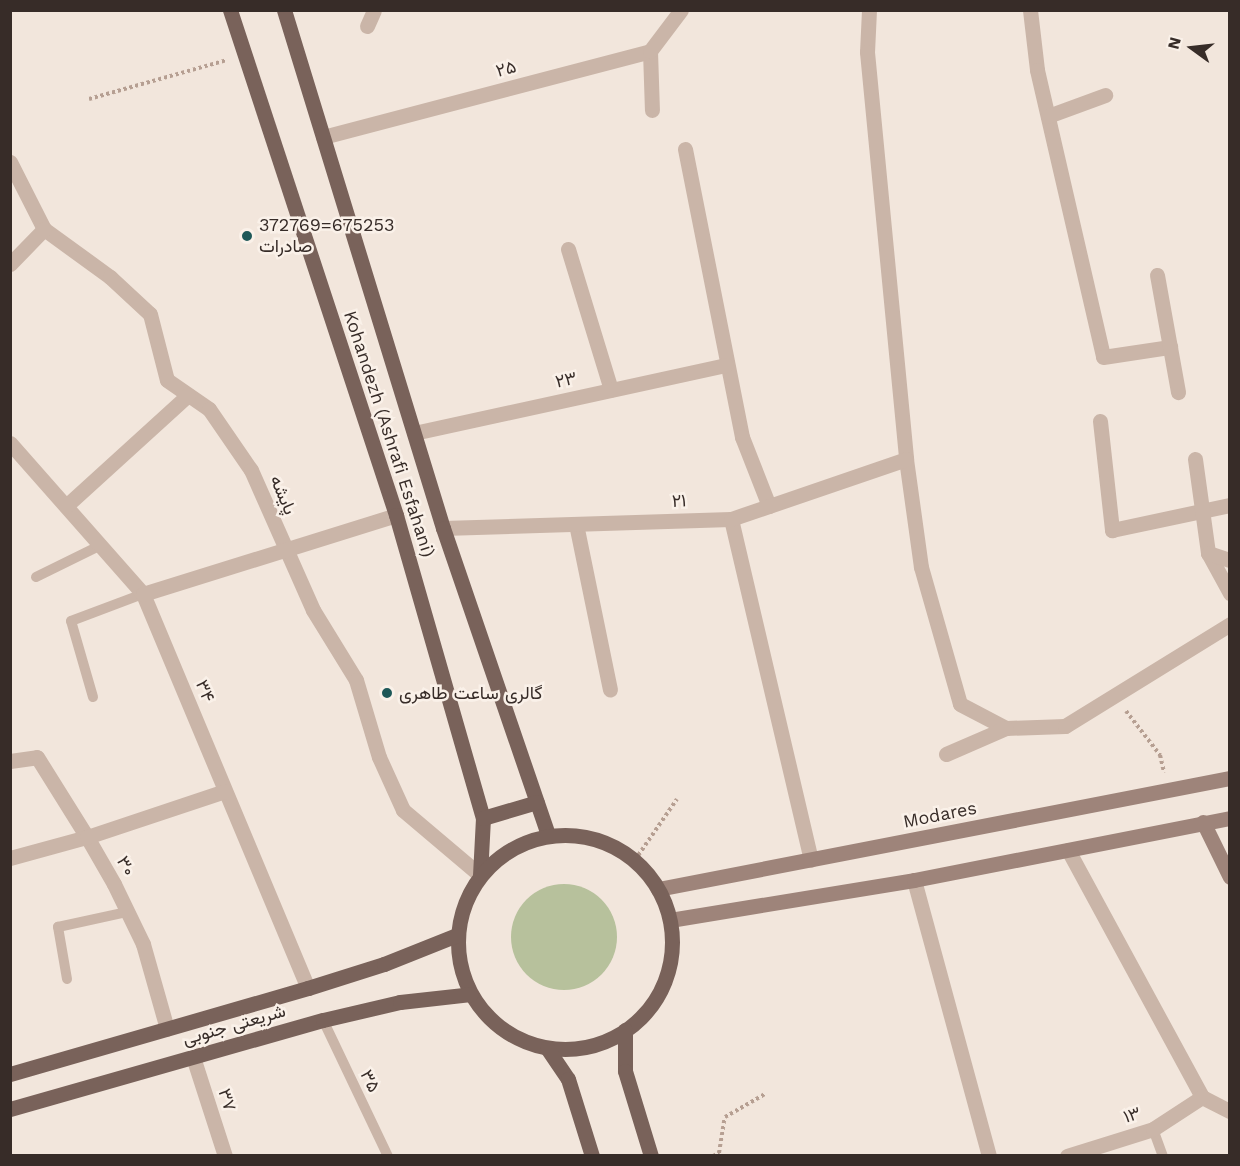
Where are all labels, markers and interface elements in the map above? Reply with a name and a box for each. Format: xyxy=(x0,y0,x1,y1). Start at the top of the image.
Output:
north arrow xyxy=(1162,18,1222,78)
text: N xyxy=(1163,35,1185,51)
street label: ۲۵ xyxy=(494,56,518,82)
place label: 372769=675253 صادرات xyxy=(259,215,394,258)
marker: 372769=675253 صادرات xyxy=(240,229,254,243)
street label: Kohandezh (Ashrafi Esfahani) xyxy=(339,308,439,560)
street label: ۲۳ xyxy=(553,367,579,393)
street label: پایشه xyxy=(265,472,301,518)
street label: ۲۱ xyxy=(671,490,687,512)
street label: ۳۴ xyxy=(191,677,219,705)
place label: گالری ساعت طاهری xyxy=(399,682,542,704)
marker: گالری ساعت طاهری xyxy=(380,686,394,700)
street label: Modares xyxy=(901,797,979,833)
street label: ۳۰ xyxy=(112,852,140,880)
street label: شریعتی جنوبی xyxy=(180,1000,288,1050)
street label: ۳۵ xyxy=(355,1066,385,1096)
street label: ۳۷ xyxy=(213,1086,241,1114)
street label: ۱۳ xyxy=(1121,1102,1143,1128)

